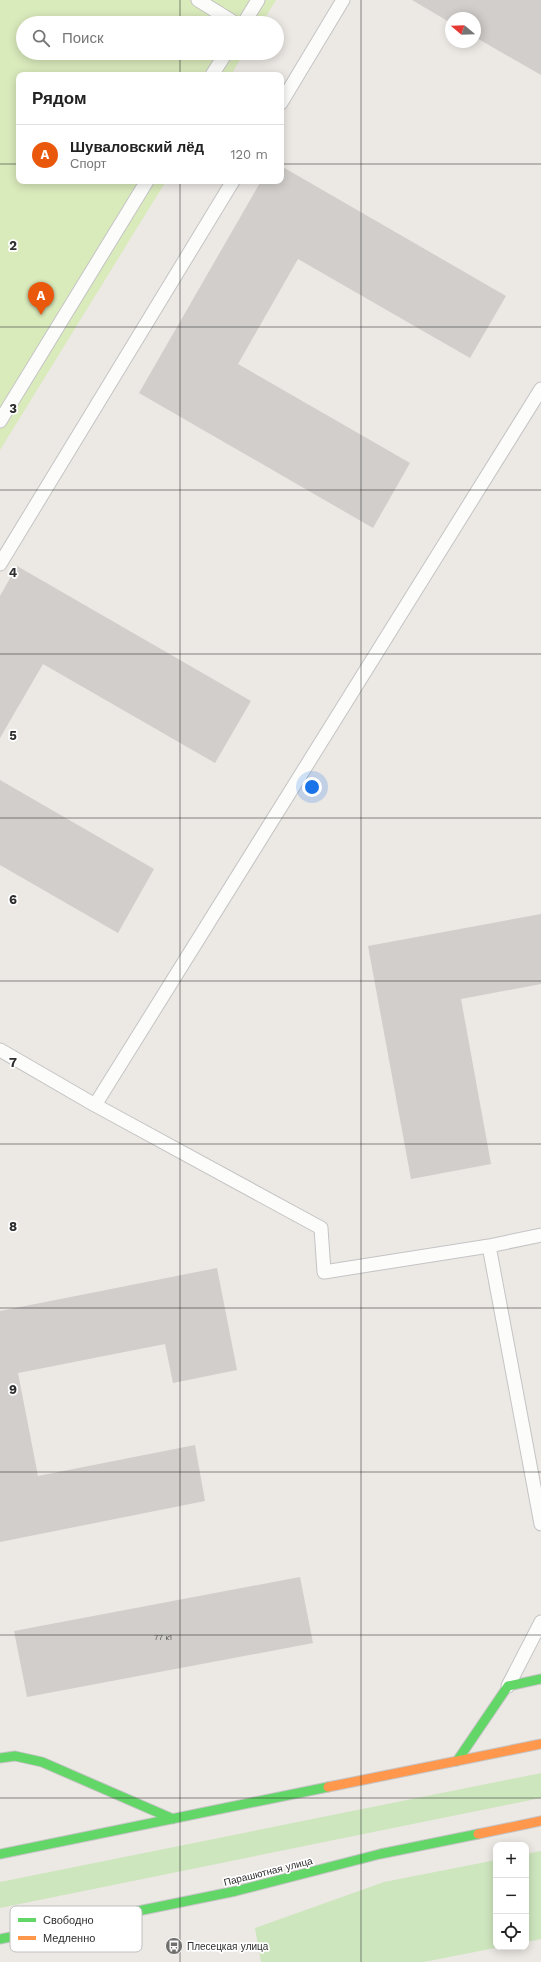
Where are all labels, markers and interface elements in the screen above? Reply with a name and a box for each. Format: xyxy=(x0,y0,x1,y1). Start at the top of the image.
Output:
north arrow xyxy=(445,12,481,48)
search box xyxy=(16,16,284,60)
icon: search xyxy=(30,27,52,49)
text: Поиск xyxy=(62,29,104,47)
text: Рядом xyxy=(32,88,87,108)
text: Шуваловский лёд xyxy=(70,138,204,156)
text: A xyxy=(41,147,49,162)
text: 120 m xyxy=(230,147,268,162)
text: Спорт xyxy=(70,156,107,171)
text: 2 xyxy=(9,238,17,253)
pin: A xyxy=(28,282,54,315)
text: 3 xyxy=(9,401,17,416)
text: 4 xyxy=(9,565,18,580)
text: 5 xyxy=(9,728,17,743)
your location xyxy=(302,777,322,797)
text: 6 xyxy=(9,892,17,907)
text: 7 xyxy=(9,1055,17,1070)
text: 8 xyxy=(9,1219,17,1234)
text: 9 xyxy=(9,1382,17,1397)
house number: 77 к1 xyxy=(154,1633,172,1642)
map controls xyxy=(493,1842,529,1950)
button: + xyxy=(493,1842,529,1878)
street label: Парашютная улица xyxy=(223,1855,314,1888)
button: − xyxy=(493,1878,529,1914)
legend xyxy=(10,1906,142,1952)
text: Свободно xyxy=(43,1914,94,1927)
button: locate xyxy=(493,1914,529,1950)
text: Медленно xyxy=(43,1932,95,1945)
bus stop icon: Плесецкая улица xyxy=(164,1936,184,1956)
place label: Плесецкая улица xyxy=(187,1941,269,1952)

